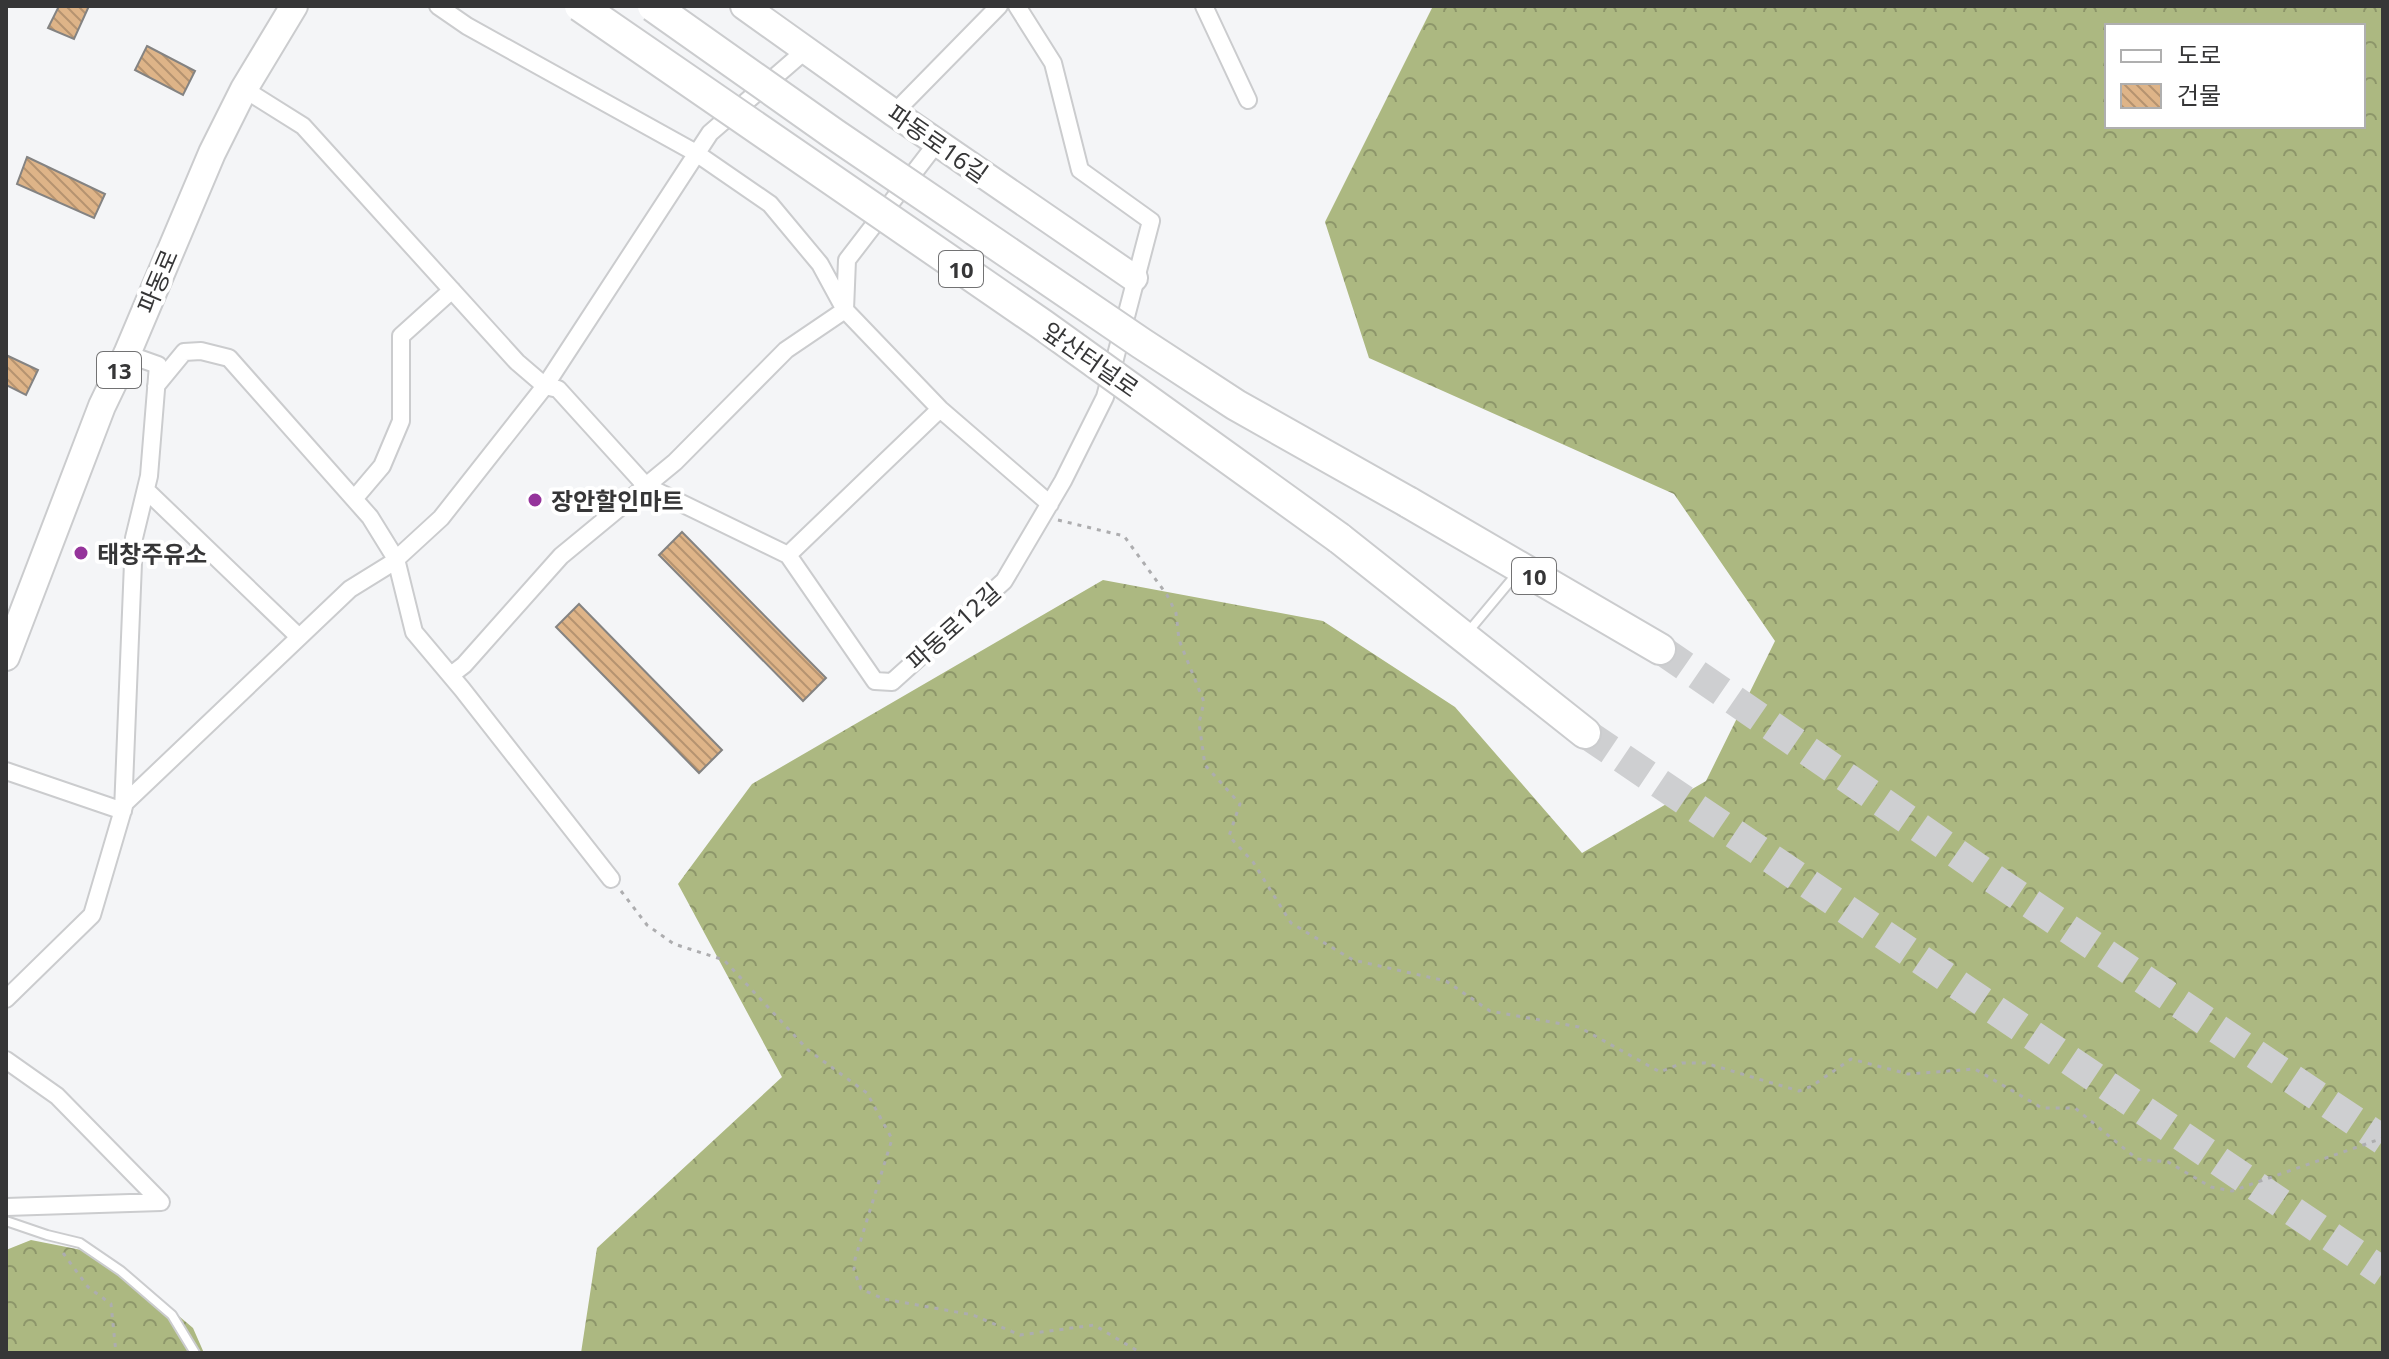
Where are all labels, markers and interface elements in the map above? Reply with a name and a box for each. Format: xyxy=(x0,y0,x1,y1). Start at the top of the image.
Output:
legend xyxy=(2105,24,2365,128)
text: 도로 xyxy=(2177,38,2221,71)
text: 건물 xyxy=(2177,78,2221,111)
street label: 파동로16길 xyxy=(881,96,995,190)
street label: 파동로 xyxy=(129,244,185,318)
road number: 10 xyxy=(939,251,983,287)
street label: 앞산터널로 xyxy=(1036,314,1146,404)
road number: 13 xyxy=(97,352,141,388)
place label: 장안할인마트 xyxy=(551,484,683,517)
marker: 장안할인마트 xyxy=(526,491,544,509)
place label: 태창주유소 xyxy=(97,537,207,570)
marker: 태창주유소 xyxy=(72,544,90,562)
road number: 10 xyxy=(1512,558,1556,594)
street label: 파동로12길 xyxy=(899,575,1007,677)

